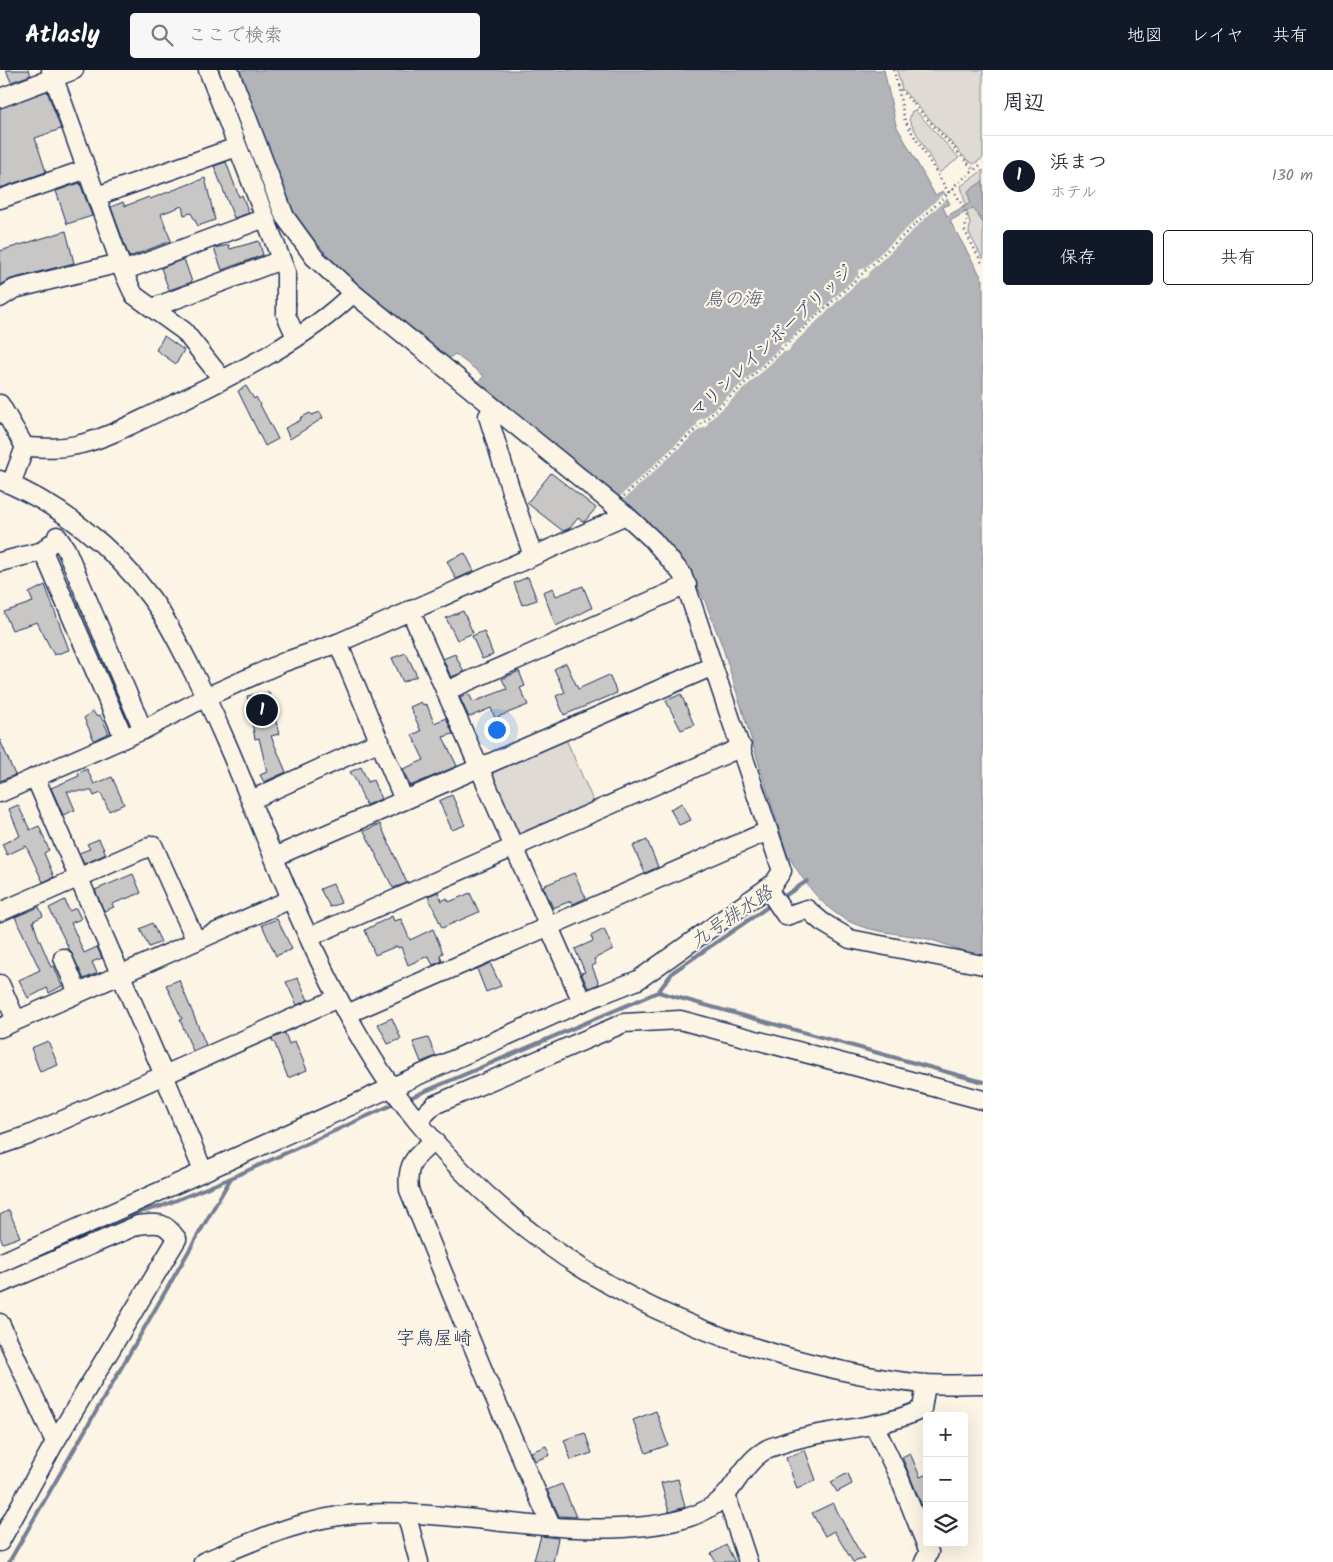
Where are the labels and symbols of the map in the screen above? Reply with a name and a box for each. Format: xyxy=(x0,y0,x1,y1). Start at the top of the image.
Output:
street label: マリンレインボーブリッジ xyxy=(684,258,860,426)
water label: 鳥の海 xyxy=(704,285,763,315)
pin: 1 xyxy=(246,691,278,729)
your location xyxy=(484,717,510,743)
water label: 九号排水路 xyxy=(684,878,781,957)
district label: 字鳥屋崎 xyxy=(396,1324,472,1354)

